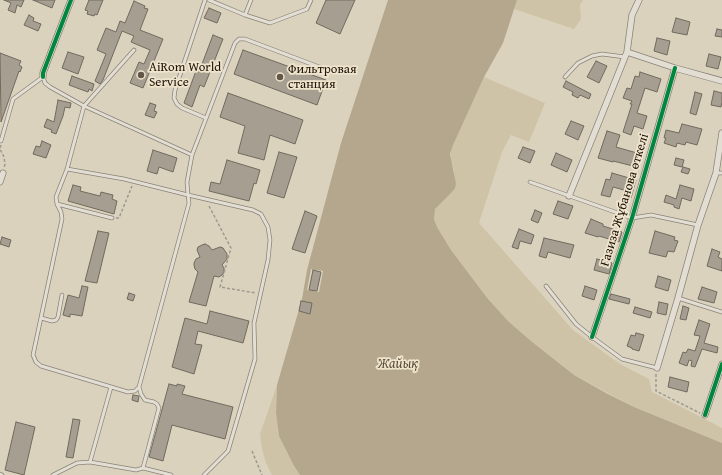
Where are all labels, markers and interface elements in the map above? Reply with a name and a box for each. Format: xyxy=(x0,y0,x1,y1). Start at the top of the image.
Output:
place label: AiRom World Service xyxy=(149,60,221,91)
place label: Фильтровая станция xyxy=(288,62,357,93)
marker: AiRom World Service xyxy=(136,70,146,80)
marker: Фильтровая станция xyxy=(275,72,285,82)
street label: Ғазиза Жұбанова өткелі xyxy=(597,132,653,268)
water label: Жайық xyxy=(378,356,418,372)

